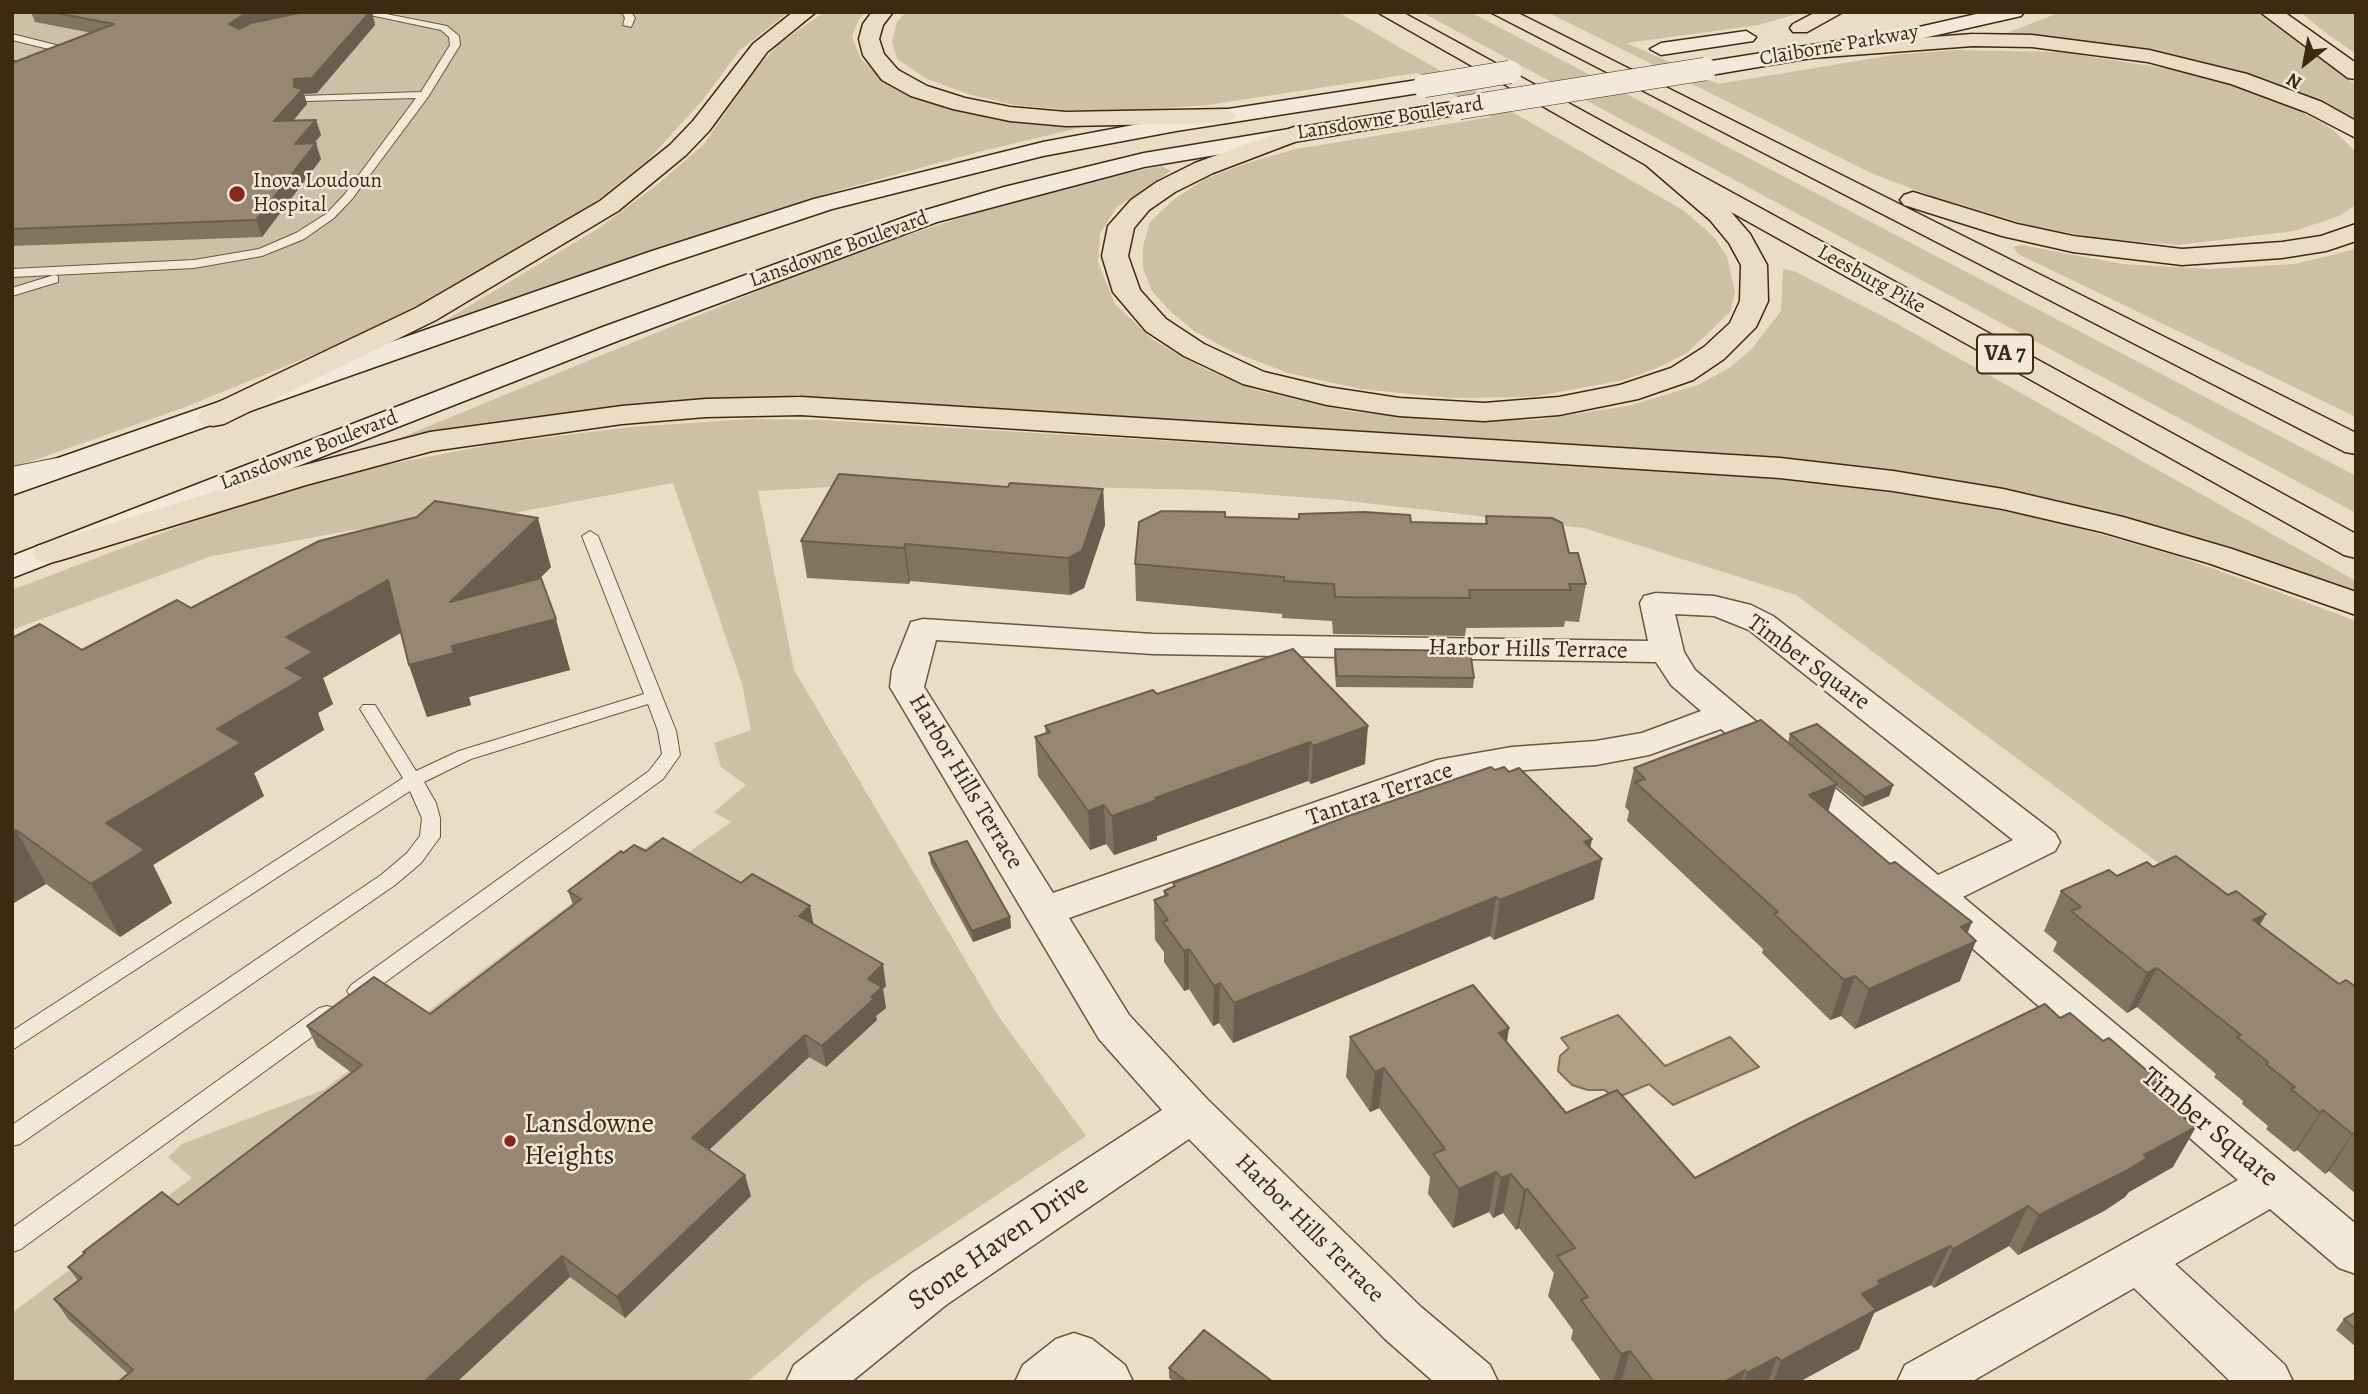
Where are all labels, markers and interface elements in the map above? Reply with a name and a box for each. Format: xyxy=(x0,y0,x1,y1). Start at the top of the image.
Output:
street label: Claiborne Parkway xyxy=(1758,20,1920,72)
north arrow xyxy=(2270,28,2340,98)
text: N xyxy=(2282,66,2307,96)
street label: Lansdowne Boulevard xyxy=(1295,92,1485,146)
place label: Inova Loudoun Hospital xyxy=(253,169,382,219)
marker: Inova Loudoun Hospital xyxy=(227,184,247,204)
street label: Lansdowne Boulevard xyxy=(746,206,932,294)
street label: Leesburg Pike xyxy=(1813,240,1929,320)
road number: VA 7 xyxy=(1977,334,2033,374)
street label: Lansdowne Boulevard xyxy=(217,406,401,496)
street label: Timber Square xyxy=(1741,609,1875,717)
street label: Harbor Hills Terrace xyxy=(1428,634,1628,666)
street label: Harbor Hills Terrace xyxy=(901,689,1029,875)
street label: Tantara Terrace xyxy=(1303,757,1457,833)
street label: Timber Square xyxy=(2134,1061,2284,1195)
place label: Lansdowne Heights xyxy=(524,1108,654,1174)
marker: Lansdowne Heights xyxy=(502,1133,518,1149)
street label: Harbor Hills Terrace xyxy=(1228,1148,1390,1310)
street label: Stone Haven Drive xyxy=(902,1169,1096,1319)

